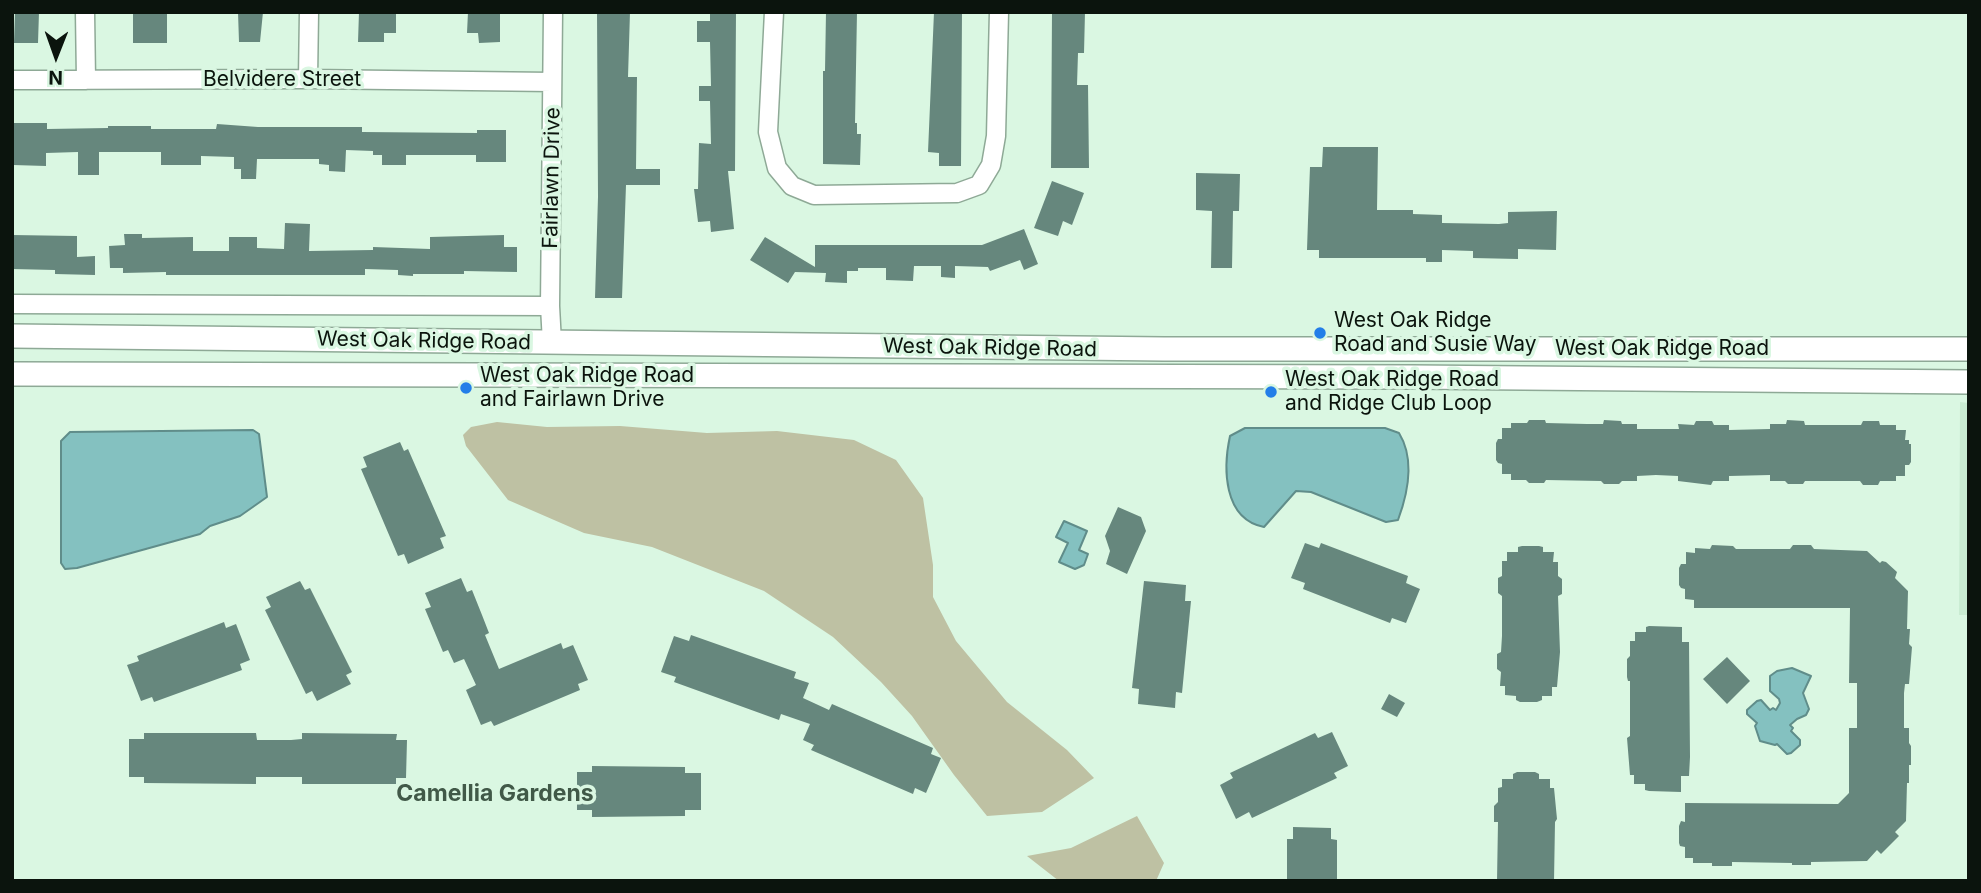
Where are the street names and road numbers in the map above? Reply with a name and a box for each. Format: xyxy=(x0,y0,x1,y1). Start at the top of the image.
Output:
street label: Belvidere Street xyxy=(203,67,361,93)
street label: Fairlawn Drive xyxy=(538,107,566,249)
street label: West Oak Ridge Road xyxy=(317,327,531,355)
street label: West Oak Ridge Road xyxy=(883,334,1097,362)
street label: West Oak Ridge Road xyxy=(1555,336,1769,362)

